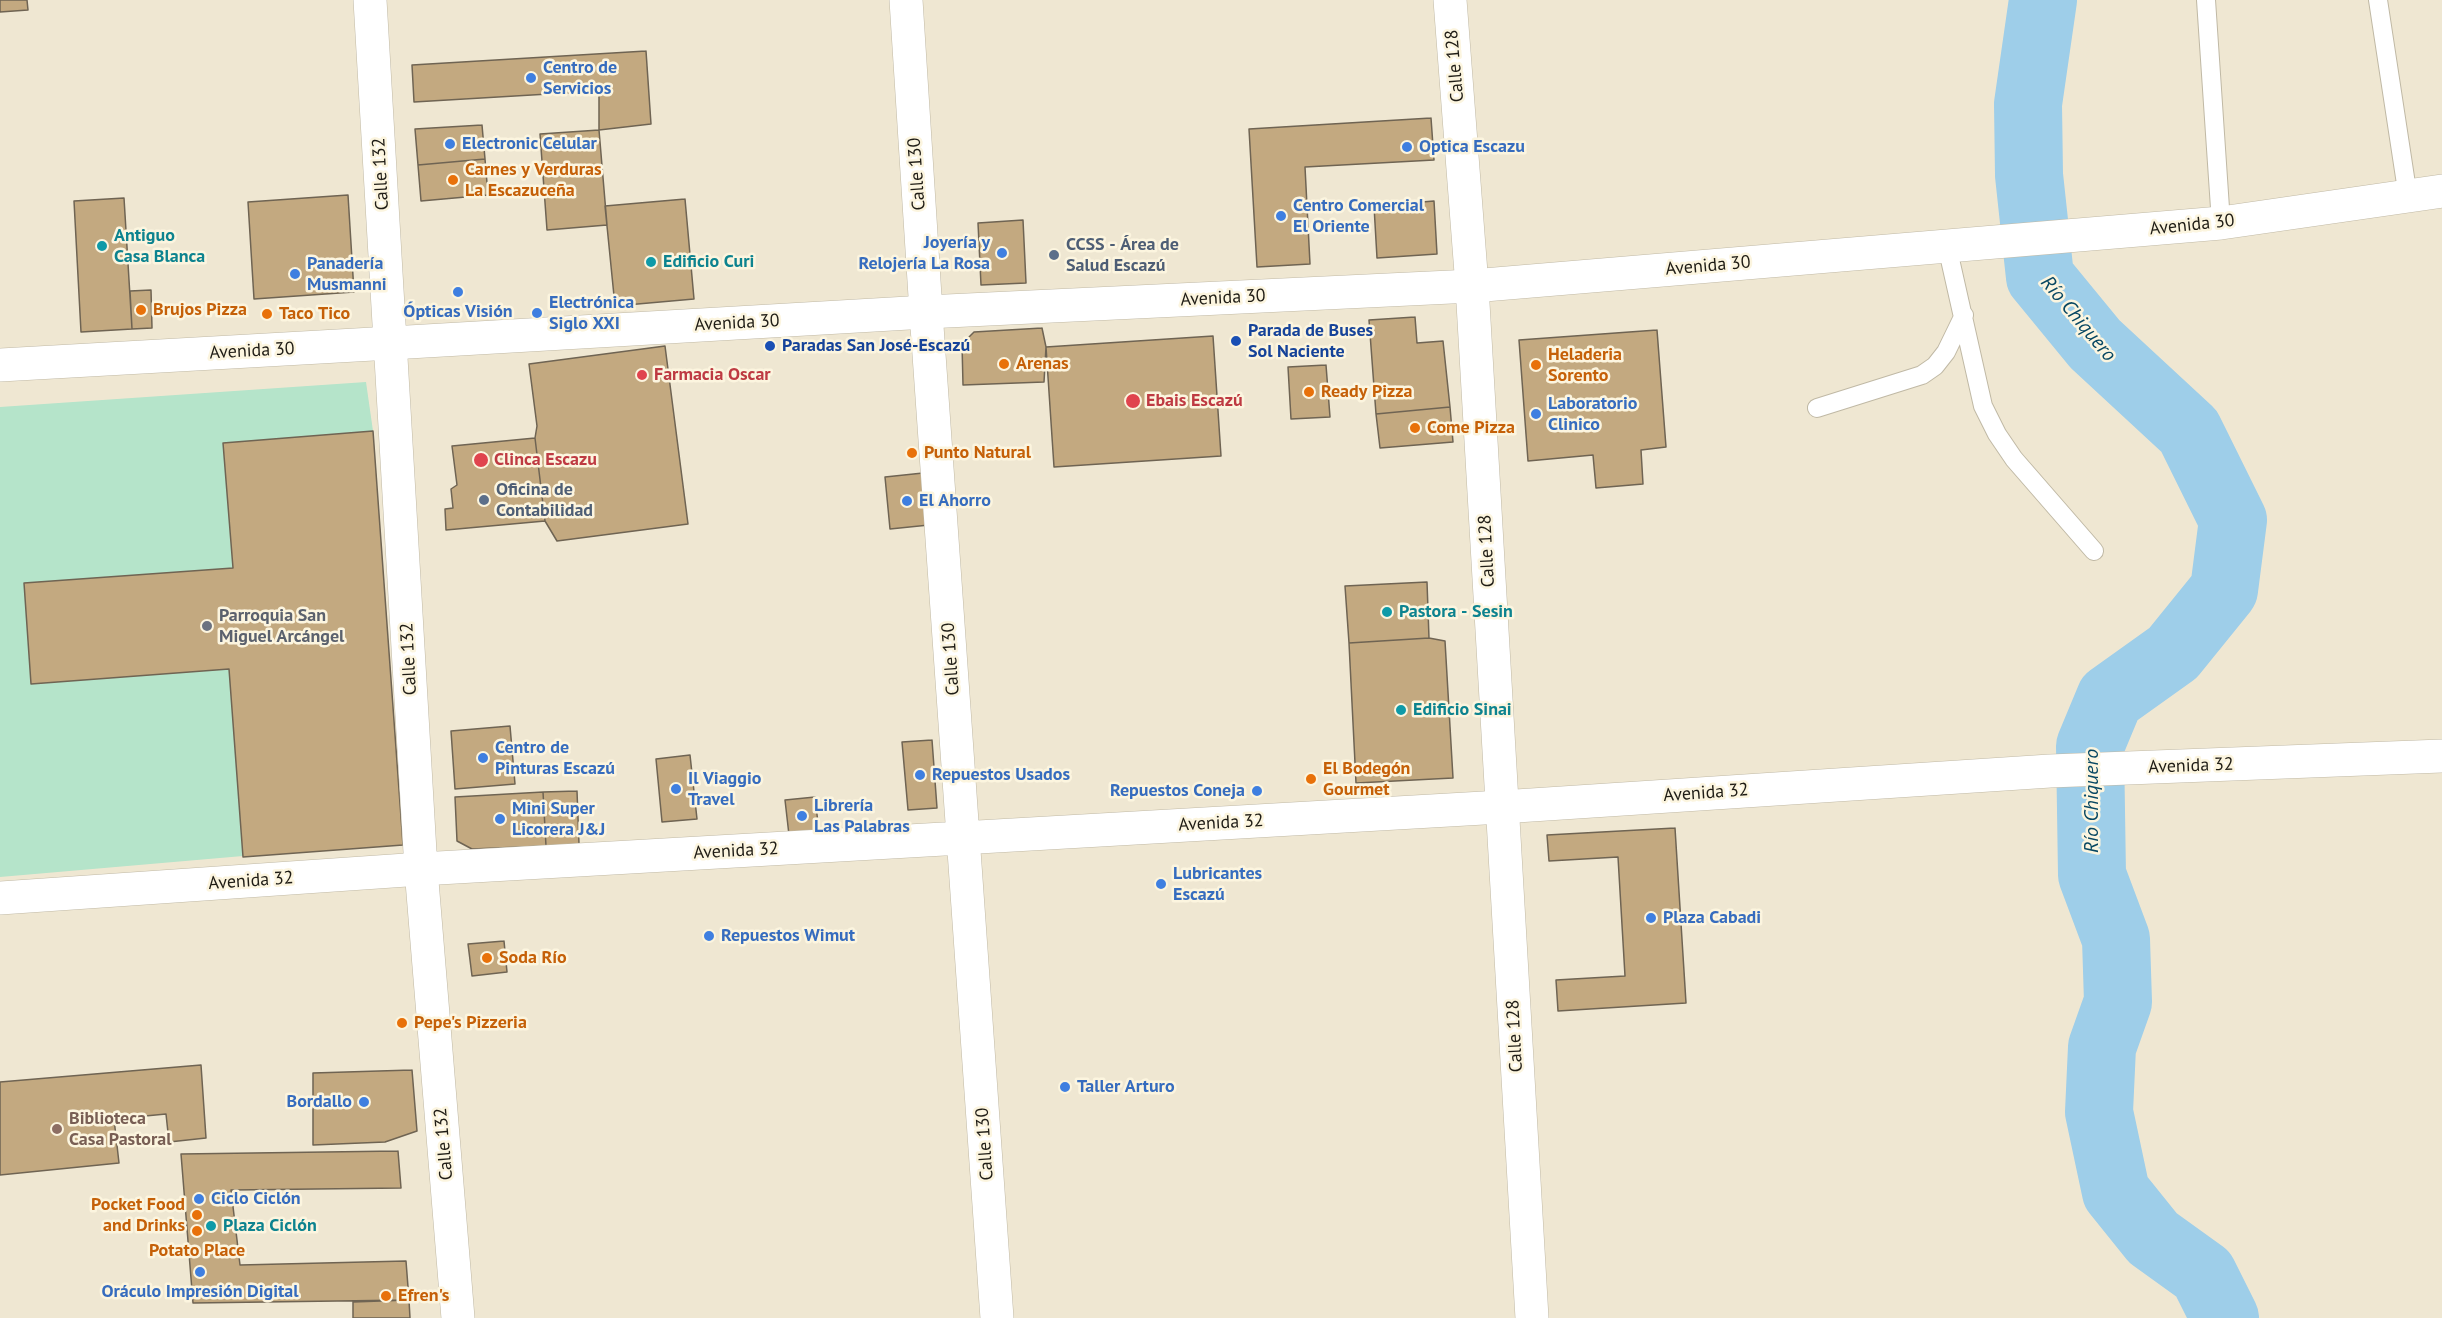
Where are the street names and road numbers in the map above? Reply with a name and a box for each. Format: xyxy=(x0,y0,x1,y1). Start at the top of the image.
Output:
street label: Calle 128 xyxy=(1441,29,1469,103)
street label: Calle 132 xyxy=(368,137,394,211)
street label: Calle 130 xyxy=(904,137,930,211)
street label: Avenida 30 xyxy=(2148,210,2236,240)
street label: Avenida 30 xyxy=(1665,252,1751,280)
street label: Avenida 30 xyxy=(1180,285,1266,311)
street label: Avenida 30 xyxy=(694,310,780,336)
street label: Avenida 30 xyxy=(209,338,295,364)
street label: Calle 128 xyxy=(1474,514,1500,588)
street label: Calle 132 xyxy=(396,622,422,696)
street label: Calle 130 xyxy=(938,622,964,696)
street label: Avenida 32 xyxy=(2148,754,2234,778)
street label: Avenida 32 xyxy=(1663,779,1749,807)
street label: Avenida 32 xyxy=(1178,810,1264,836)
street label: Avenida 32 xyxy=(693,838,779,864)
street label: Avenida 32 xyxy=(208,867,294,895)
street label: Calle 128 xyxy=(1502,999,1528,1073)
street label: Calle 132 xyxy=(430,1107,458,1181)
street label: Calle 130 xyxy=(972,1107,998,1181)

